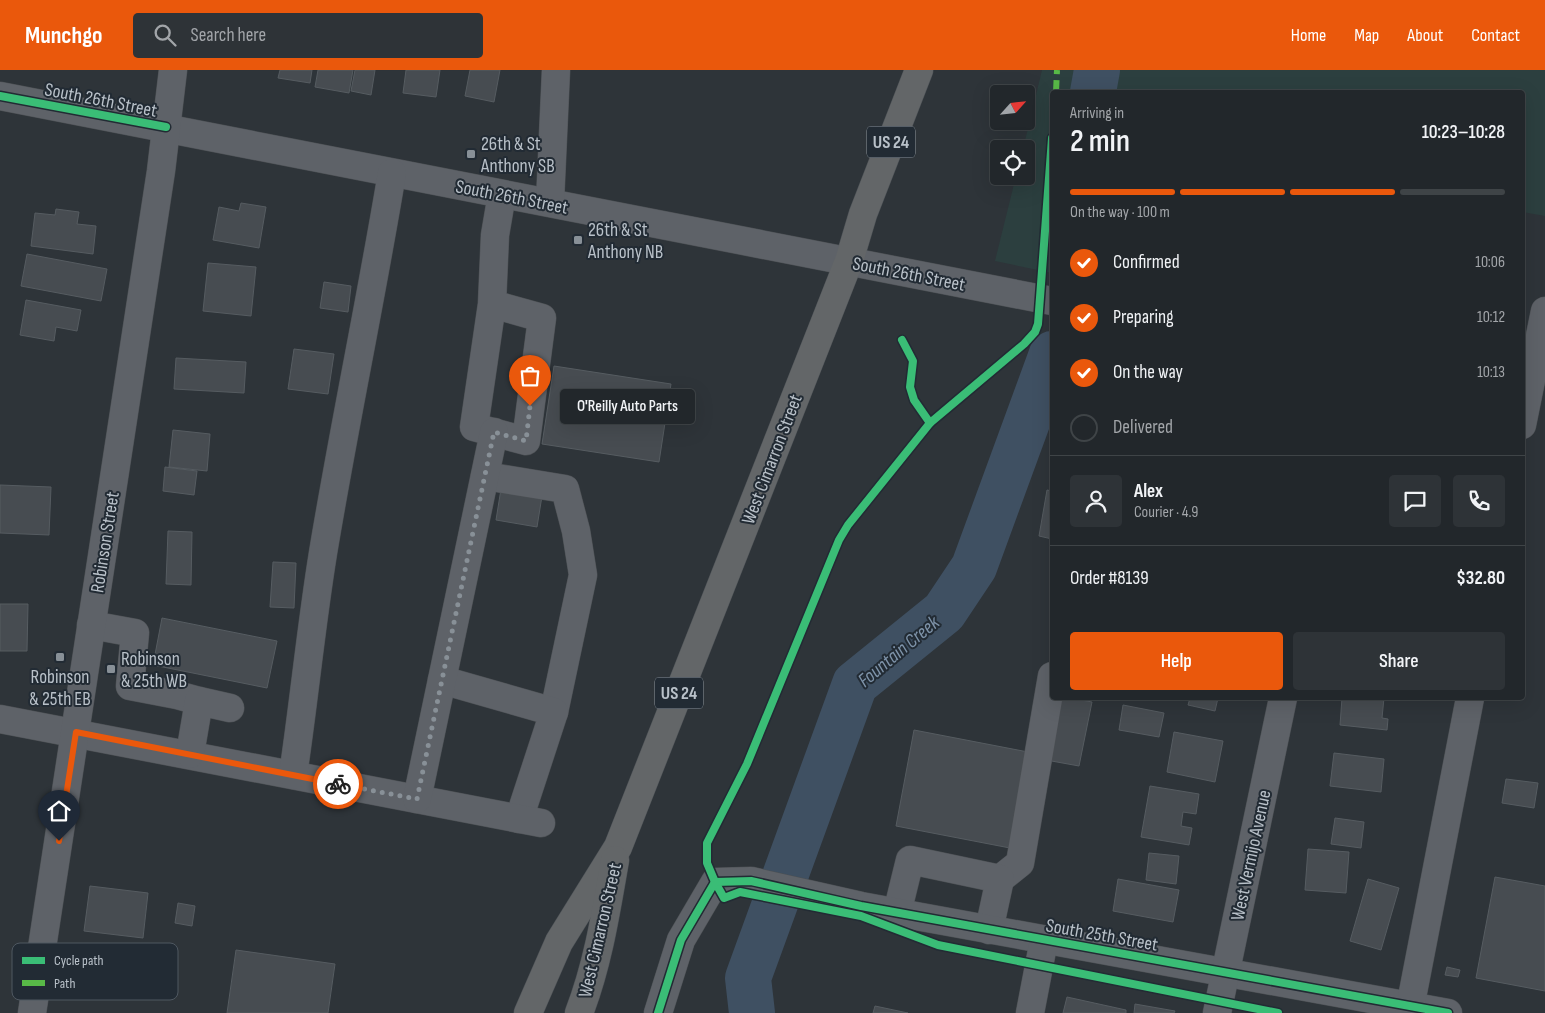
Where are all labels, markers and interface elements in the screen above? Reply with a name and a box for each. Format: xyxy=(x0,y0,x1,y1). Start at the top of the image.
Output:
search box xyxy=(133,13,483,58)
text: Munchgo xyxy=(25,21,103,50)
icon: search xyxy=(151,21,179,49)
text: Search here xyxy=(191,24,266,47)
text: Home xyxy=(1291,25,1326,46)
text: Map xyxy=(1354,25,1379,46)
text: About xyxy=(1407,25,1443,46)
text: Contact xyxy=(1471,25,1520,46)
street label: South 26th Street xyxy=(43,78,159,123)
north arrow xyxy=(990,85,1035,130)
map controls xyxy=(990,85,1035,185)
text: Arriving in xyxy=(1070,104,1124,123)
text: 10:23–10:28 xyxy=(1422,121,1505,144)
text: 2 min xyxy=(1070,122,1130,161)
road number: US 24 xyxy=(867,126,915,158)
place label: 26th & St Anthony SB xyxy=(480,133,555,178)
button: locate xyxy=(990,140,1035,185)
marker: 26th & St Anthony SB xyxy=(465,148,477,160)
street label: South 26th Street xyxy=(454,175,570,220)
text: On the way · 100 m xyxy=(1070,203,1170,222)
place label: 26th & St Anthony NB xyxy=(587,219,663,264)
marker: 26th & St Anthony NB xyxy=(572,234,584,246)
icon: check xyxy=(1070,249,1098,277)
text: Confirmed xyxy=(1113,251,1180,274)
street label: South 26th Street xyxy=(851,252,967,297)
text: 10:06 xyxy=(1475,253,1505,272)
icon: check xyxy=(1070,304,1098,332)
text: Preparing xyxy=(1113,306,1174,329)
text: 10:12 xyxy=(1477,308,1505,327)
pin xyxy=(509,355,551,406)
icon: check xyxy=(1070,359,1098,387)
text: On the way xyxy=(1113,361,1183,384)
icon: bag xyxy=(516,362,544,390)
text: 10:13 xyxy=(1477,363,1505,382)
callout: O'Reilly Auto Parts xyxy=(560,388,695,424)
street label: West Cimarron Street xyxy=(737,391,808,528)
text: O'Reilly Auto Parts xyxy=(577,397,678,416)
text: Delivered xyxy=(1113,416,1173,439)
button: person xyxy=(1070,475,1122,527)
button: chat xyxy=(1389,475,1441,527)
button: phone xyxy=(1453,475,1505,527)
text: Alex xyxy=(1134,480,1163,503)
street label: Robinson Street xyxy=(86,490,125,594)
text: Courier · 4.9 xyxy=(1134,503,1198,522)
text: Order #8139 xyxy=(1070,567,1149,590)
text: $32.80 xyxy=(1456,567,1505,590)
water label: Fountain Creek xyxy=(853,610,945,693)
button: Help xyxy=(1070,632,1283,690)
button: Share xyxy=(1293,632,1505,690)
place label: Robinson & 25th WB xyxy=(121,648,187,693)
marker: Robinson & 25th EB xyxy=(54,651,66,663)
marker: Robinson & 25th WB xyxy=(105,663,117,675)
place label: Robinson & 25th EB xyxy=(29,666,91,711)
road number: US 24 xyxy=(655,678,703,708)
courier xyxy=(313,759,363,809)
icon: bike xyxy=(324,770,352,798)
street label: West Vermijo Avenue xyxy=(1226,788,1277,923)
pin xyxy=(38,790,80,841)
icon: home xyxy=(45,797,73,825)
street label: West Cimarron Street xyxy=(574,861,627,1000)
street label: South 25th Street xyxy=(1044,914,1160,957)
legend xyxy=(12,943,178,1000)
text: Cycle path xyxy=(54,952,104,969)
text: Path xyxy=(54,975,75,992)

